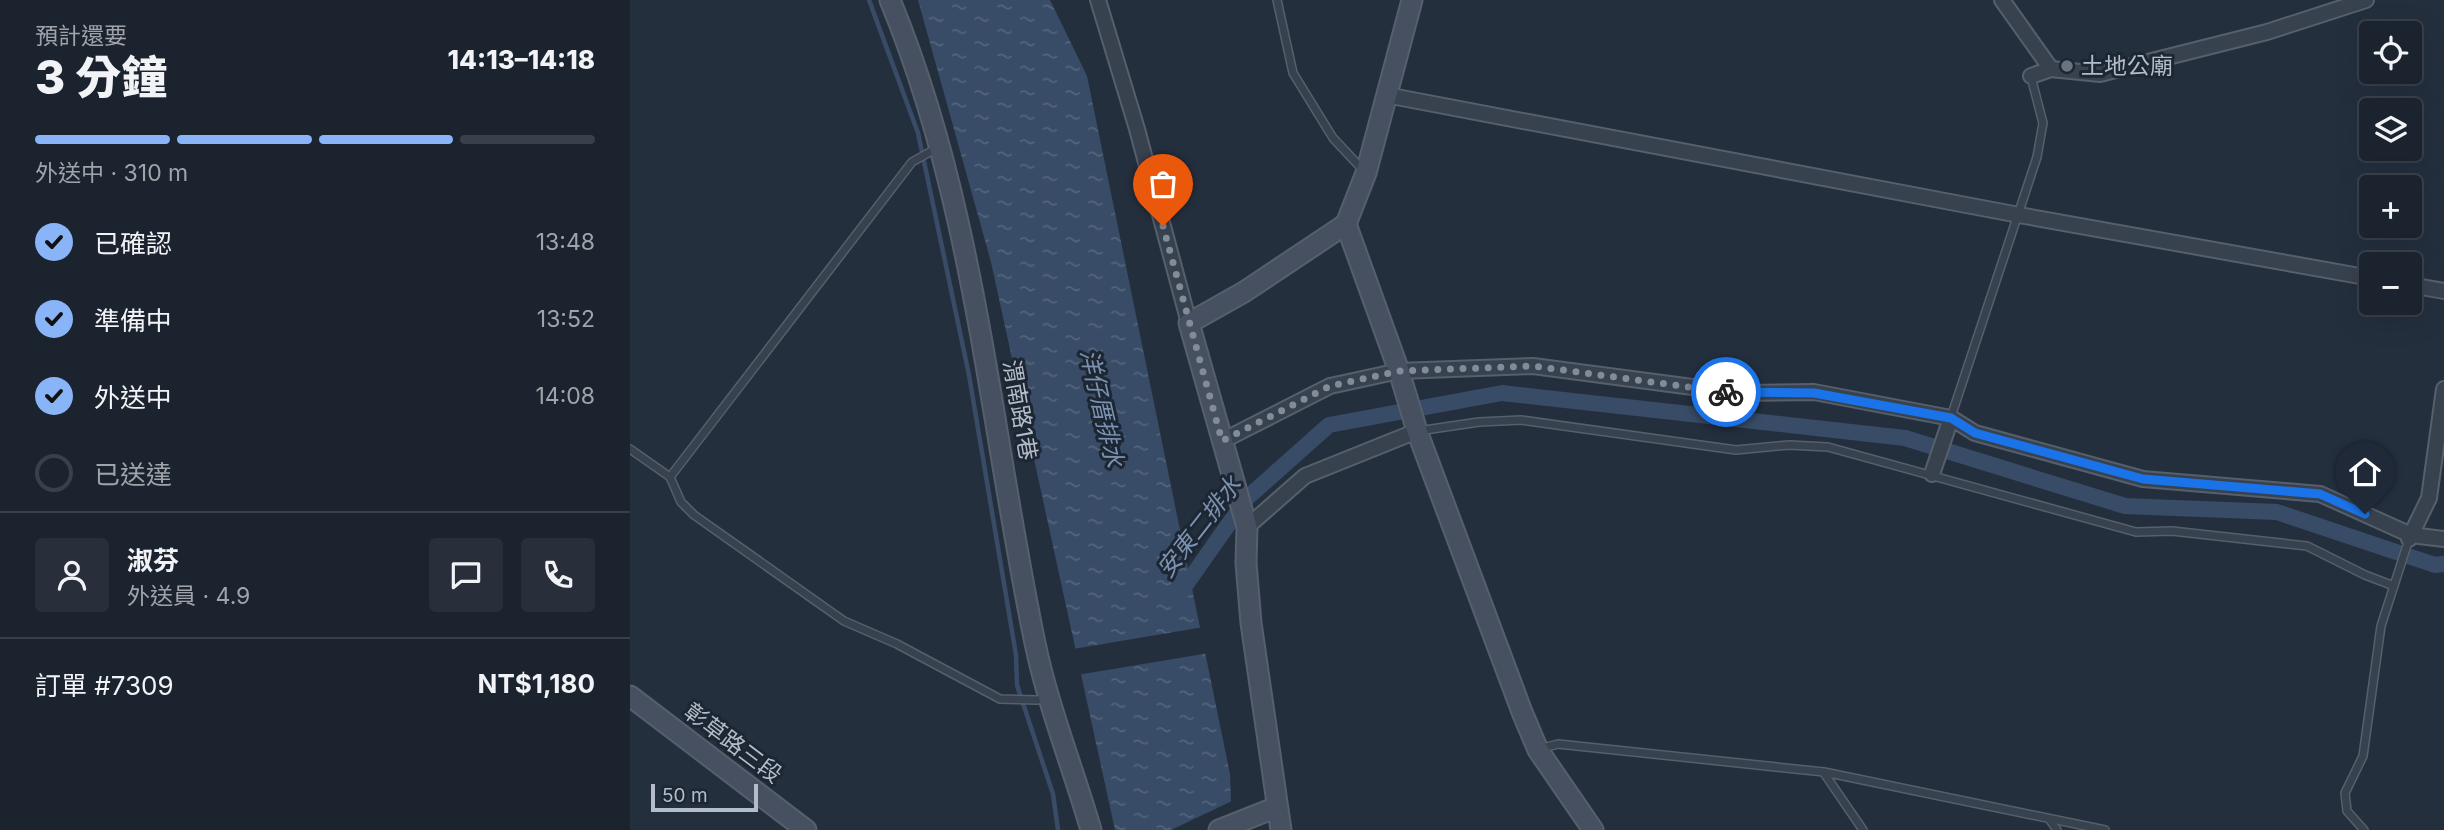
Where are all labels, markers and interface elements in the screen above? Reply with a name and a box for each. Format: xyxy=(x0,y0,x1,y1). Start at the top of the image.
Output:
map controls xyxy=(2359,21,2422,315)
button: locate xyxy=(2359,21,2422,84)
text: 預計還要 xyxy=(35,22,127,50)
text: 14:13–14:18 xyxy=(448,44,595,75)
text: 3 分鐘 xyxy=(35,49,167,105)
place label: 土地公廟 xyxy=(2081,52,2173,80)
marker: 土地公廟 xyxy=(2059,58,2075,74)
button: layers xyxy=(2359,98,2422,161)
pin xyxy=(1133,154,1193,226)
text: 外送中 · 310 m xyxy=(35,159,188,187)
icon: bag xyxy=(1144,165,1182,203)
button: + xyxy=(2359,175,2422,238)
icon: check xyxy=(35,223,73,261)
text: 已確認 xyxy=(94,228,172,259)
text: 13:48 xyxy=(536,228,595,256)
button: − xyxy=(2359,252,2422,315)
icon: check xyxy=(35,300,73,338)
text: 準備中 xyxy=(94,305,172,336)
text: 13:52 xyxy=(537,305,595,333)
water label: 洋仔厝排水 xyxy=(1074,346,1130,471)
courier xyxy=(1691,357,1761,427)
street label: 渭南路1巷 xyxy=(997,358,1043,462)
icon: bike xyxy=(1707,373,1745,411)
icon: check xyxy=(35,377,73,415)
text: 外送中 xyxy=(94,382,172,413)
text: 14:08 xyxy=(535,382,595,410)
pin xyxy=(2335,442,2395,514)
icon: home xyxy=(2346,453,2384,491)
text: 已送達 xyxy=(94,459,172,490)
water label: 安東二排水 xyxy=(1151,470,1248,583)
button: person xyxy=(35,538,109,612)
button: chat xyxy=(429,538,503,612)
button: phone xyxy=(521,538,595,612)
text: 淑芬 xyxy=(127,545,179,576)
text: 外送員 · 4.9 xyxy=(127,582,250,610)
text: NT$1,180 xyxy=(478,668,595,699)
text: 訂單 #7309 xyxy=(35,670,174,701)
street label: 彰草路三段 xyxy=(679,697,787,789)
scale bar xyxy=(651,781,758,813)
text: 50 m xyxy=(662,784,708,807)

